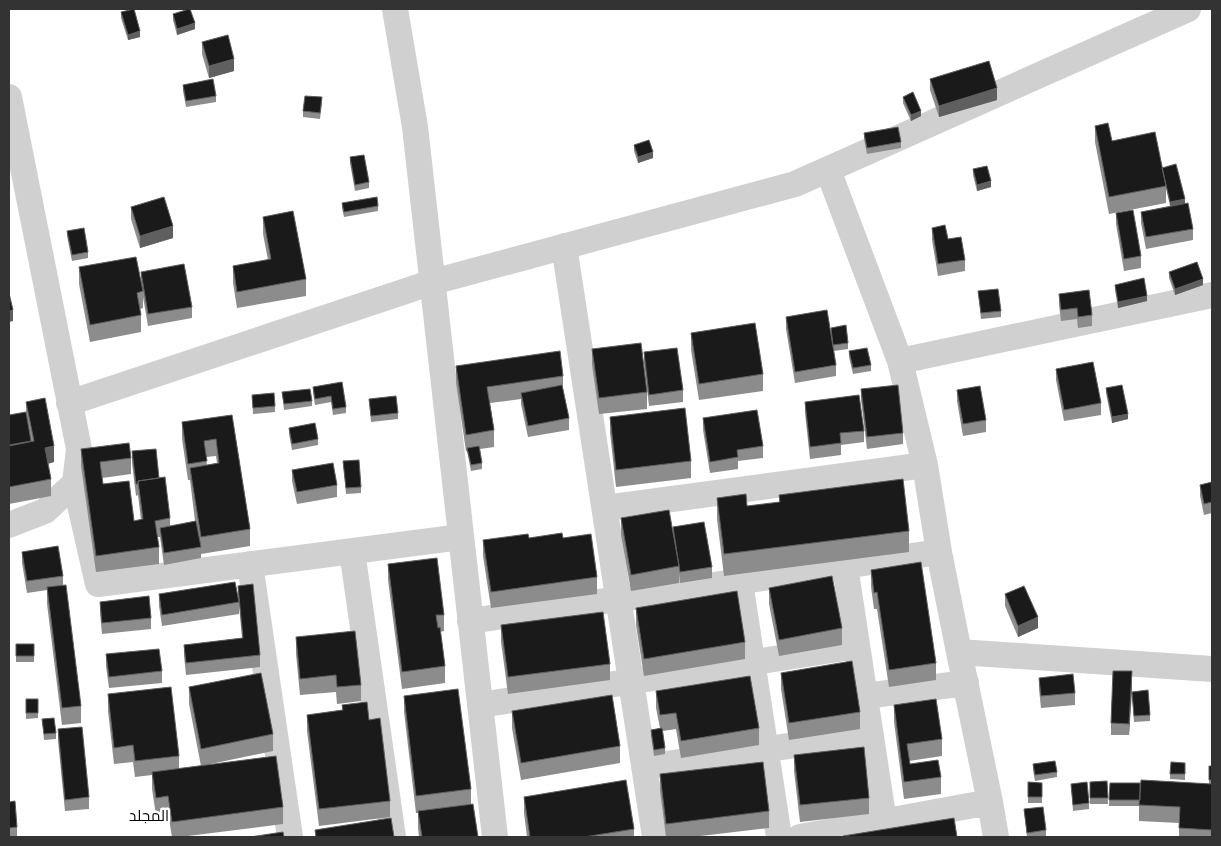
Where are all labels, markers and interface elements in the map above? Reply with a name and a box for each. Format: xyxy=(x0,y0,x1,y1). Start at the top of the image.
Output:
district label: المجلد xyxy=(129,807,169,825)

